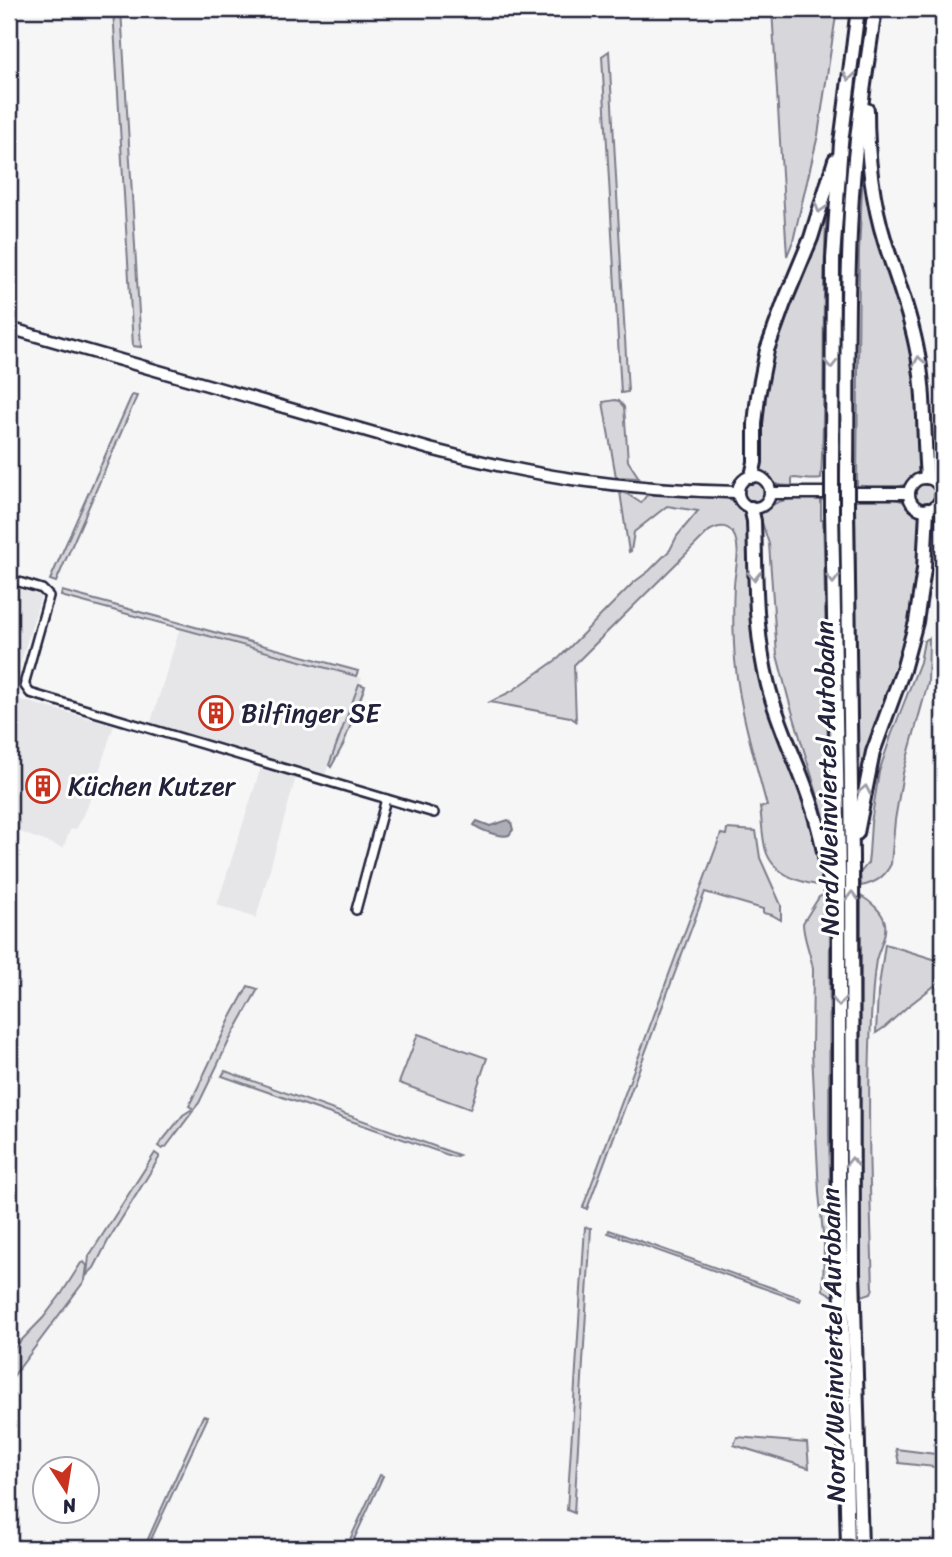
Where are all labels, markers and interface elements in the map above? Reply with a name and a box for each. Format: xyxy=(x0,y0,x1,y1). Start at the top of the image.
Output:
one-way arrow xyxy=(842,70,857,82)
one-way arrow xyxy=(814,202,829,214)
one-way arrow xyxy=(912,355,927,367)
one-way arrow xyxy=(824,359,839,370)
one-way arrow xyxy=(746,571,762,582)
one-way arrow xyxy=(825,574,841,585)
street label: Nord/Weinviertel Autobahn xyxy=(801,620,853,936)
place label: Bilfinger SE xyxy=(241,690,381,736)
building icon: Bilfinger SE xyxy=(197,694,235,732)
place label: Küchen Kutzer xyxy=(68,763,237,809)
building icon: Küchen Kutzer xyxy=(24,767,62,805)
one-way arrow xyxy=(856,785,871,797)
one-way arrow xyxy=(844,890,860,901)
one-way arrow xyxy=(831,997,847,1007)
one-way arrow xyxy=(844,1156,860,1166)
street label: Nord/Weinviertel Autobahn xyxy=(807,1187,859,1503)
north arrow xyxy=(32,1456,102,1526)
text: N xyxy=(59,1488,80,1524)

